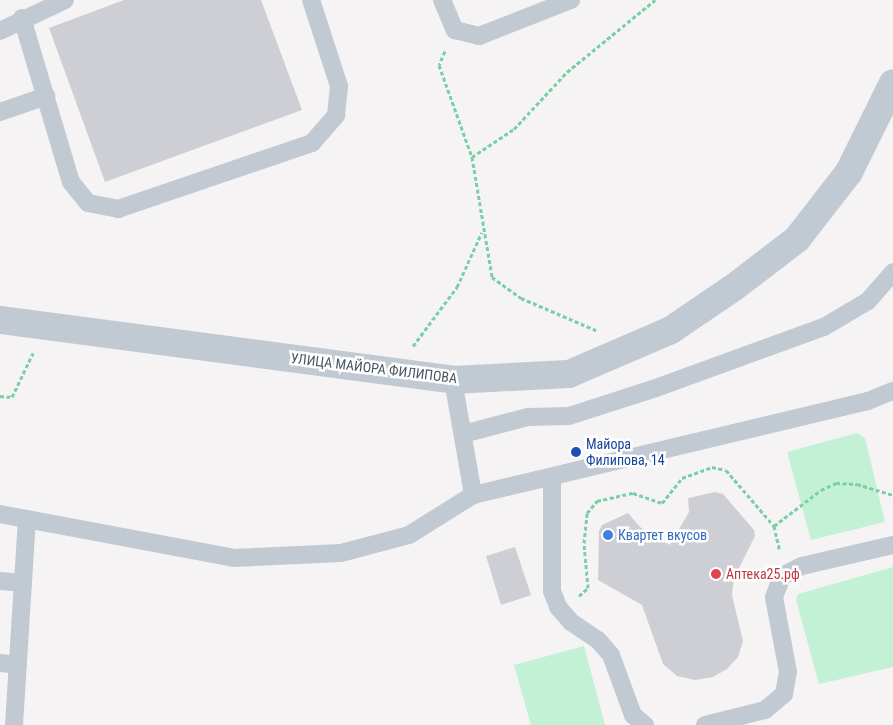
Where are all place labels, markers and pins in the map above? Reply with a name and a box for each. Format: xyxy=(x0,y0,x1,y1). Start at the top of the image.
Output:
place label: Майора Филипова, 14 xyxy=(586,436,665,468)
marker: Майора Филипова, 14 xyxy=(570,446,582,458)
place label: Квартет вкусов xyxy=(618,527,707,543)
marker: Квартет вкусов xyxy=(602,529,614,541)
place label: Аптека25.рф xyxy=(726,566,800,582)
marker: Аптека25.рф xyxy=(710,568,722,580)

